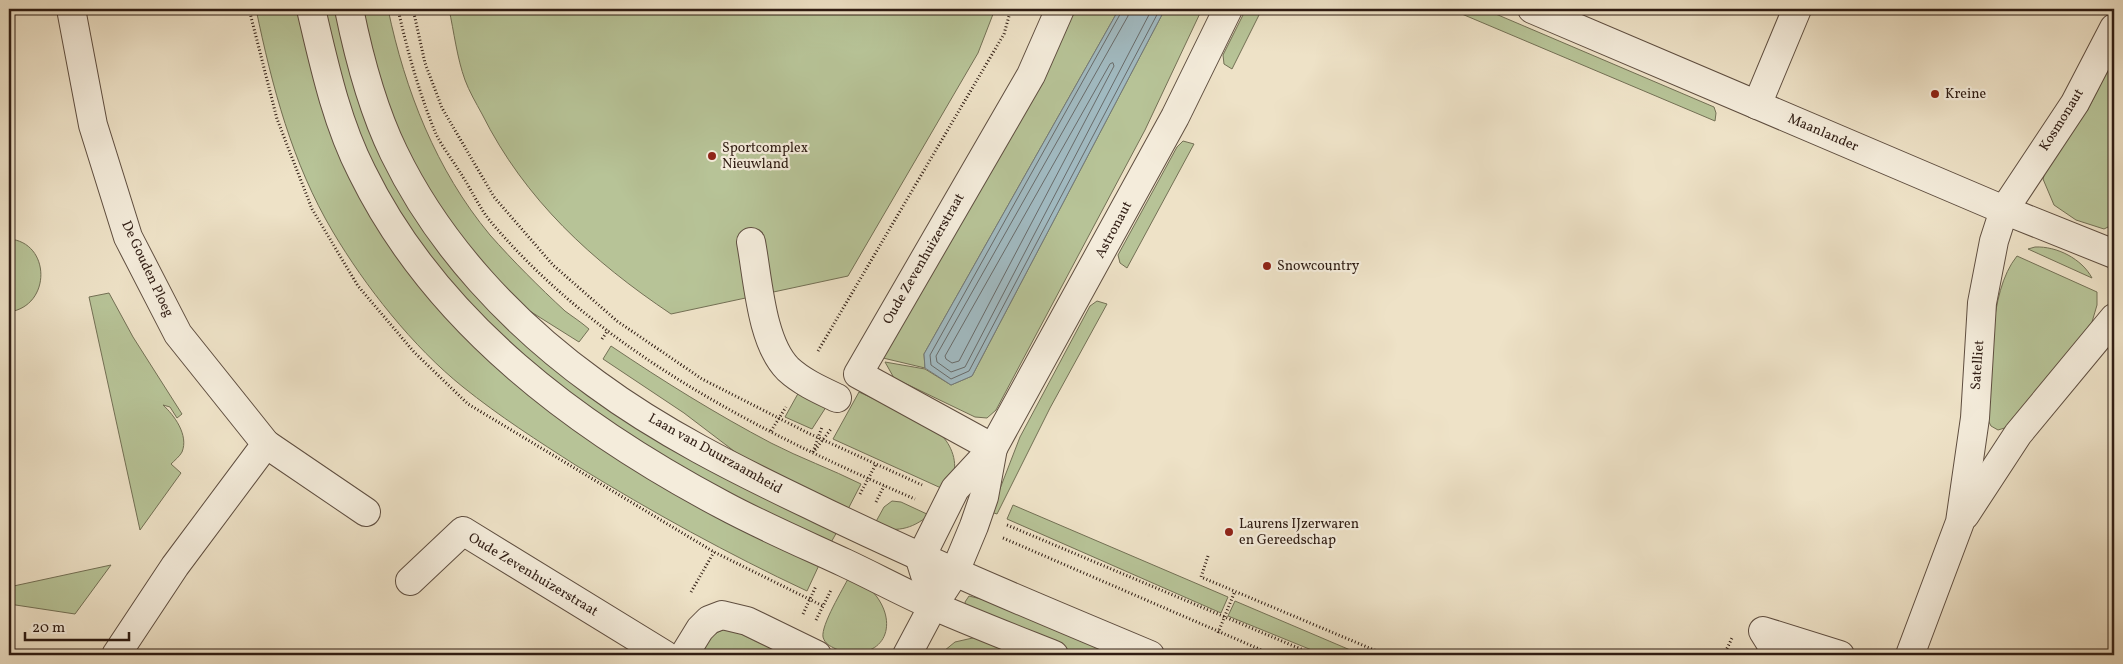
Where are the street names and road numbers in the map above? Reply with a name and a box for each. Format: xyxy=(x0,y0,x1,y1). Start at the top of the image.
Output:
street label: Kosmonaut xyxy=(2035,85,2089,155)
street label: Maanlander xyxy=(1785,110,1861,156)
street label: Oude Zevenhuizerstraat xyxy=(879,190,969,328)
street label: Astronaut xyxy=(1091,198,1137,262)
street label: De Gouden Ploeg xyxy=(116,218,178,320)
street label: Satelliet xyxy=(1967,339,1989,391)
street label: Laan van Duurzaamheid xyxy=(645,409,785,499)
street label: Oude Zevenhuizerstraat xyxy=(464,529,602,621)

